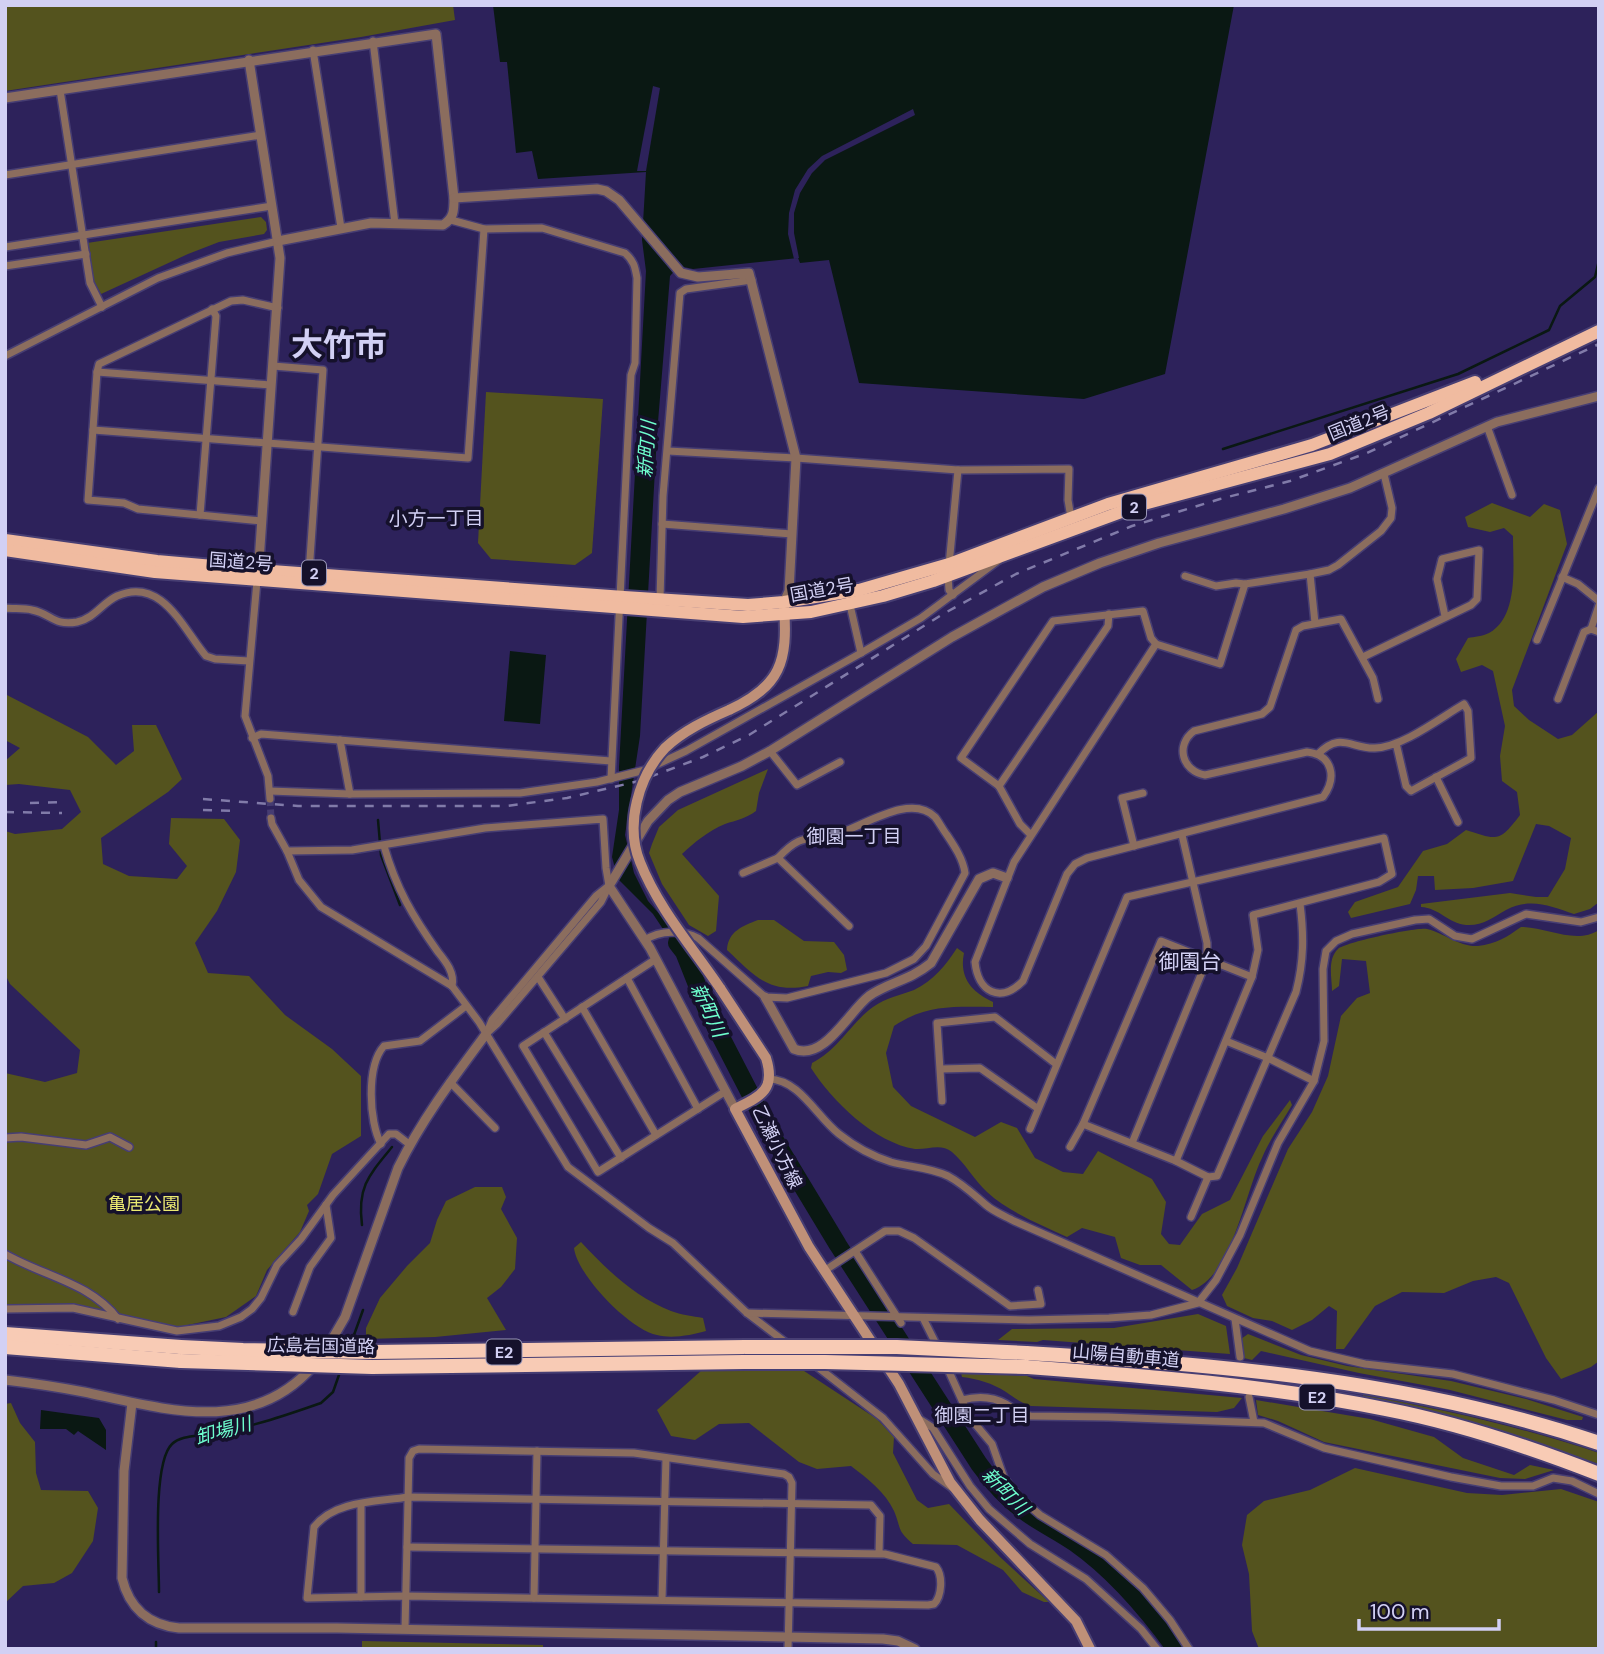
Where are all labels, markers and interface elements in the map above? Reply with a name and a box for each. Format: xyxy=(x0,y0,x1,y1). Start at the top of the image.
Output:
district label: 大竹市 xyxy=(291,324,387,366)
street label: 国道2号 xyxy=(1325,400,1393,446)
water label: 新町川 xyxy=(632,418,661,478)
road number: 2 xyxy=(1122,494,1146,520)
district label: 小方一丁目 xyxy=(388,506,484,531)
street label: 国道2号 xyxy=(208,548,274,576)
road number: 2 xyxy=(302,560,326,586)
street label: 国道2号 xyxy=(788,573,856,607)
district label: 御園一丁目 xyxy=(806,824,902,849)
district label: 御園台 xyxy=(1159,948,1222,976)
water label: 新町川 xyxy=(685,979,733,1043)
street label: 乙瀬小方線 xyxy=(746,1101,808,1193)
park label: 亀居公園 xyxy=(108,1192,180,1216)
street label: 広島岩国道路 xyxy=(267,1333,375,1359)
street label: 山陽自動車道 xyxy=(1071,1339,1181,1373)
road number: E2 xyxy=(486,1340,522,1364)
road number: E2 xyxy=(1300,1385,1334,1410)
district label: 御園二丁目 xyxy=(934,1403,1030,1428)
water label: 卸場川 xyxy=(192,1411,256,1450)
water label: 新町川 xyxy=(977,1462,1036,1522)
scale bar xyxy=(1359,1588,1499,1632)
text: 100 m xyxy=(1370,1598,1430,1626)

